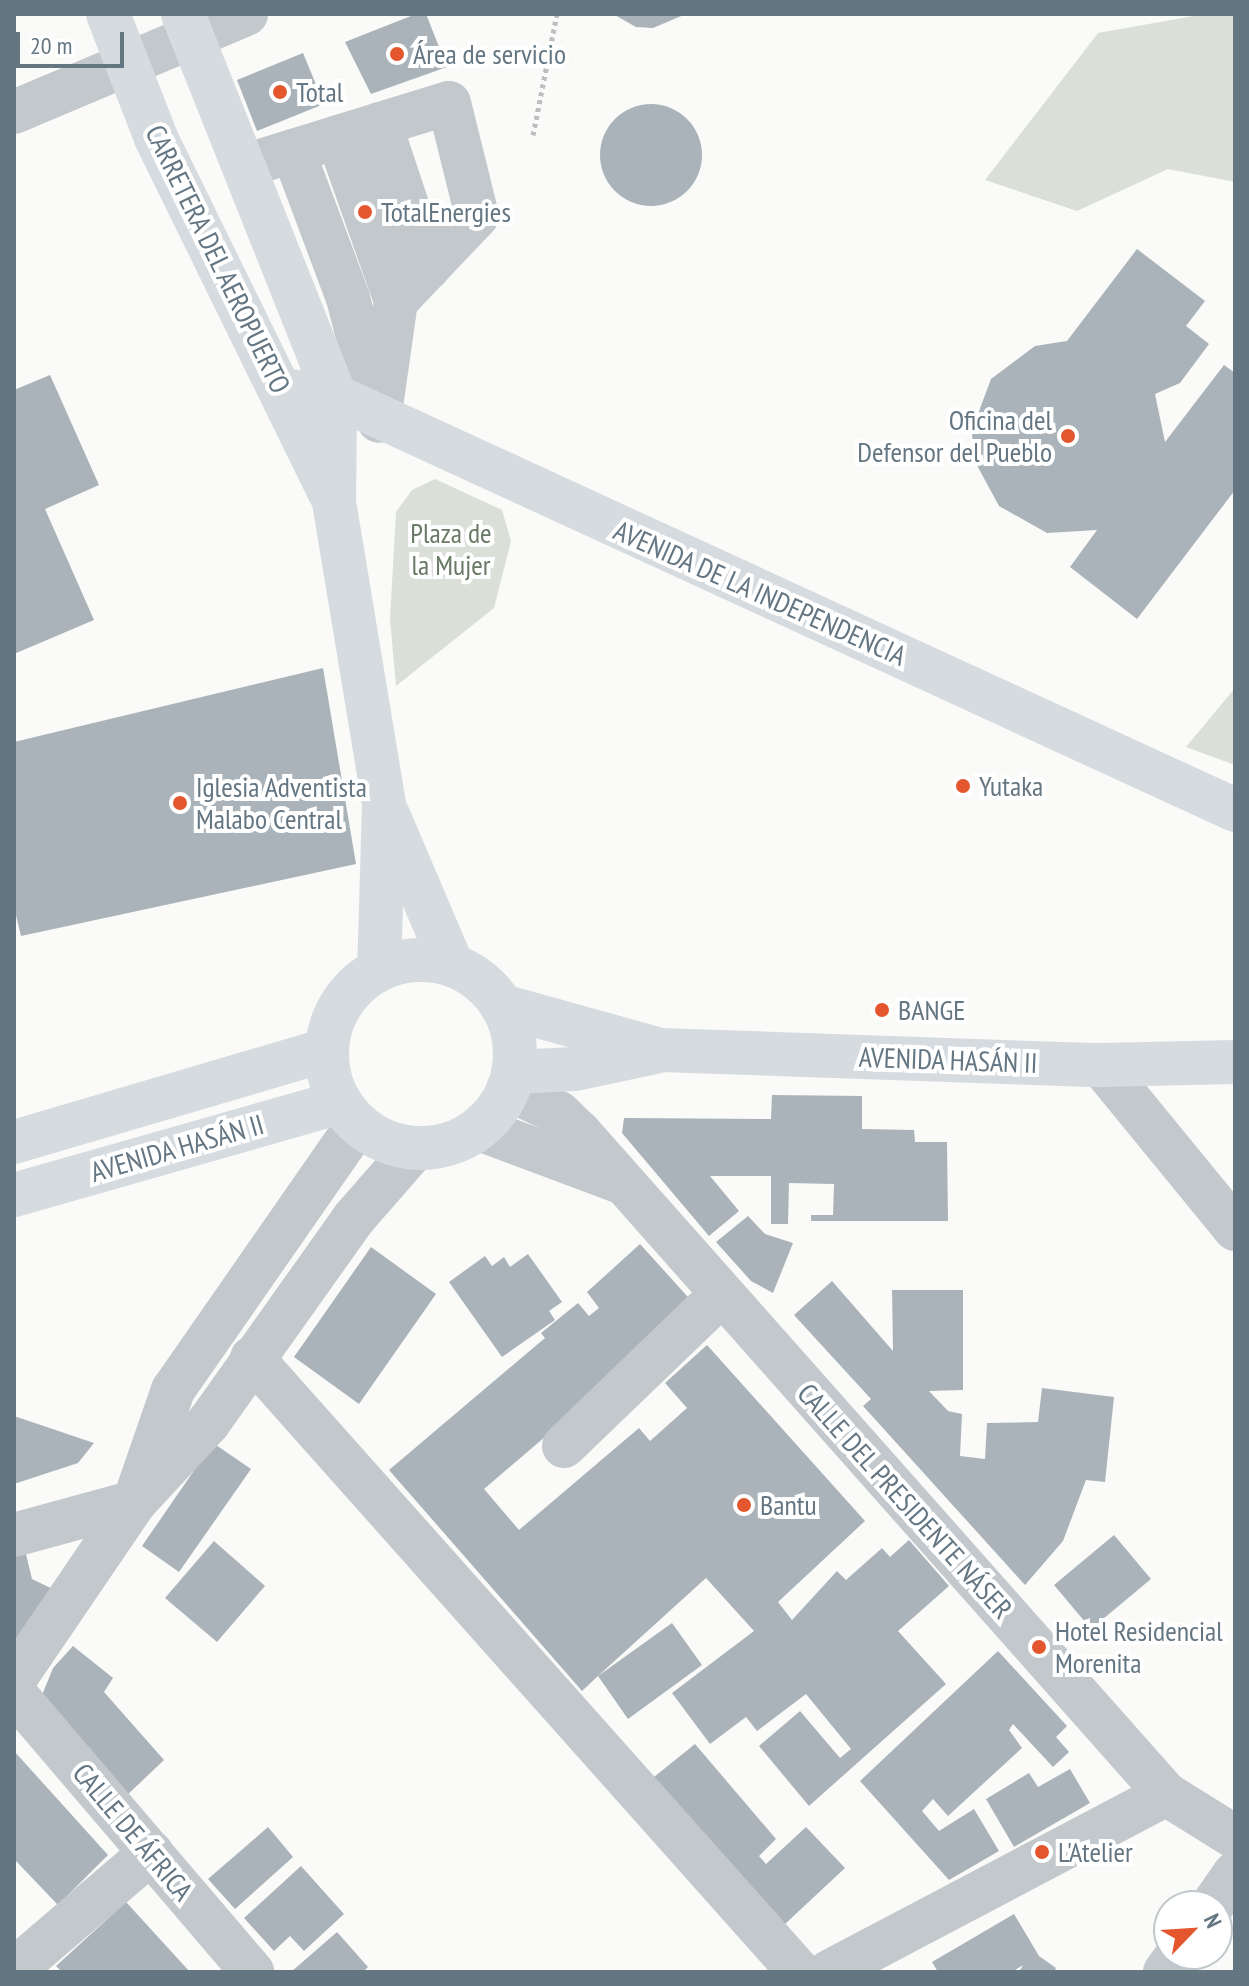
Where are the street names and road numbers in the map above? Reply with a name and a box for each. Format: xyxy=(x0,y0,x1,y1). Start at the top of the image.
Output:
street label: CARRETERA DEL AEROPUERTO xyxy=(138,118,298,400)
street label: AVENIDA DE LA INDEPENDENCIA xyxy=(608,513,912,673)
street label: AVENIDA HASÁN II xyxy=(858,1040,1038,1080)
street label: AVENIDA HASÁN II xyxy=(86,1107,268,1189)
street label: CALLE DEL PRESIDENTE NÁSER xyxy=(790,1376,1020,1626)
street label: CALLE DE ÁFRICA xyxy=(66,1756,200,1908)

